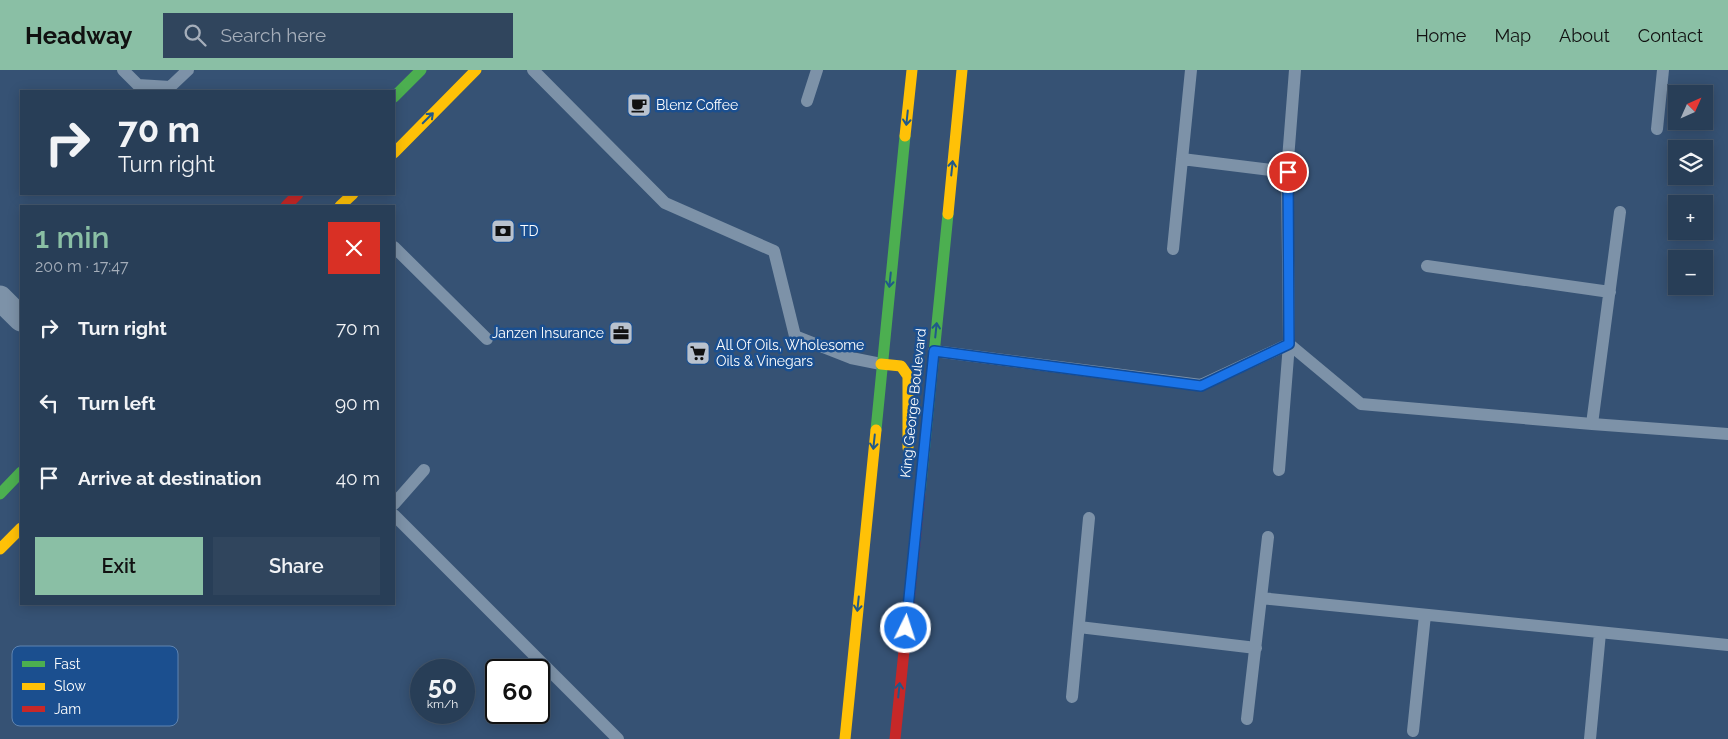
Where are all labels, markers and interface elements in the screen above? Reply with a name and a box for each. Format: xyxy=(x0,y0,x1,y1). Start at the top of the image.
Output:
search box xyxy=(163,13,513,58)
text: Headway xyxy=(25,21,133,50)
icon: search xyxy=(181,21,209,49)
text: Search here xyxy=(221,24,326,46)
text: Home xyxy=(1415,25,1466,46)
text: Map xyxy=(1494,25,1531,46)
text: About xyxy=(1559,25,1610,46)
text: Contact xyxy=(1638,25,1703,46)
north arrow xyxy=(1668,85,1712,130)
map controls xyxy=(1668,85,1713,295)
cafe icon: Blenz Coffee xyxy=(626,92,652,118)
place label: Blenz Coffee xyxy=(656,97,738,113)
text: 70 m xyxy=(118,109,200,150)
icon: right xyxy=(35,110,100,175)
one-way arrow xyxy=(902,110,912,126)
one-way arrow xyxy=(422,112,434,124)
button: layers xyxy=(1668,140,1713,185)
text: Turn right xyxy=(118,151,215,177)
pin xyxy=(1267,151,1309,193)
icon: arrive xyxy=(1274,158,1302,186)
one-way arrow xyxy=(947,161,957,177)
button: + xyxy=(1668,195,1713,240)
bank icon: TD xyxy=(490,218,516,244)
text: 1 min xyxy=(35,220,110,255)
button: close xyxy=(328,222,380,274)
place label: TD xyxy=(520,223,539,239)
button: − xyxy=(1668,250,1713,295)
text: 200 m · 17:47 xyxy=(35,257,128,276)
one-way arrow xyxy=(885,272,895,288)
icon: right xyxy=(35,314,63,342)
text: Turn right xyxy=(78,317,167,339)
text: 70 m xyxy=(336,317,380,339)
office icon: Janzen Insurance xyxy=(608,320,634,346)
one-way arrow xyxy=(931,322,941,338)
place label: Janzen Insurance xyxy=(492,325,604,341)
street label: King George Boulevard xyxy=(897,327,929,479)
place label: All Of Oils, Wholesome Oils & Vinegars xyxy=(716,337,864,369)
supermarket icon: All Of Oils, Wholesome Oils & Vinegars xyxy=(685,340,711,366)
icon: left xyxy=(35,389,63,417)
text: Turn left xyxy=(78,392,155,414)
text: 90 m xyxy=(335,392,380,414)
one-way arrow xyxy=(869,434,878,450)
icon: arrive xyxy=(35,464,63,492)
text: Arrive at destination xyxy=(78,467,262,489)
text: 40 m xyxy=(336,467,380,489)
button: Exit xyxy=(35,537,203,595)
button: Share xyxy=(213,537,380,595)
one-way arrow xyxy=(853,595,863,611)
position arrow xyxy=(879,601,931,653)
legend xyxy=(12,646,178,726)
text: Fast xyxy=(54,656,81,672)
speed limit sign: 60 xyxy=(485,659,550,724)
text: 50 xyxy=(428,670,457,700)
text: Slow xyxy=(54,678,86,694)
one-way arrow xyxy=(895,683,904,699)
text: km/h xyxy=(427,697,458,711)
text: Jam xyxy=(54,701,81,717)

